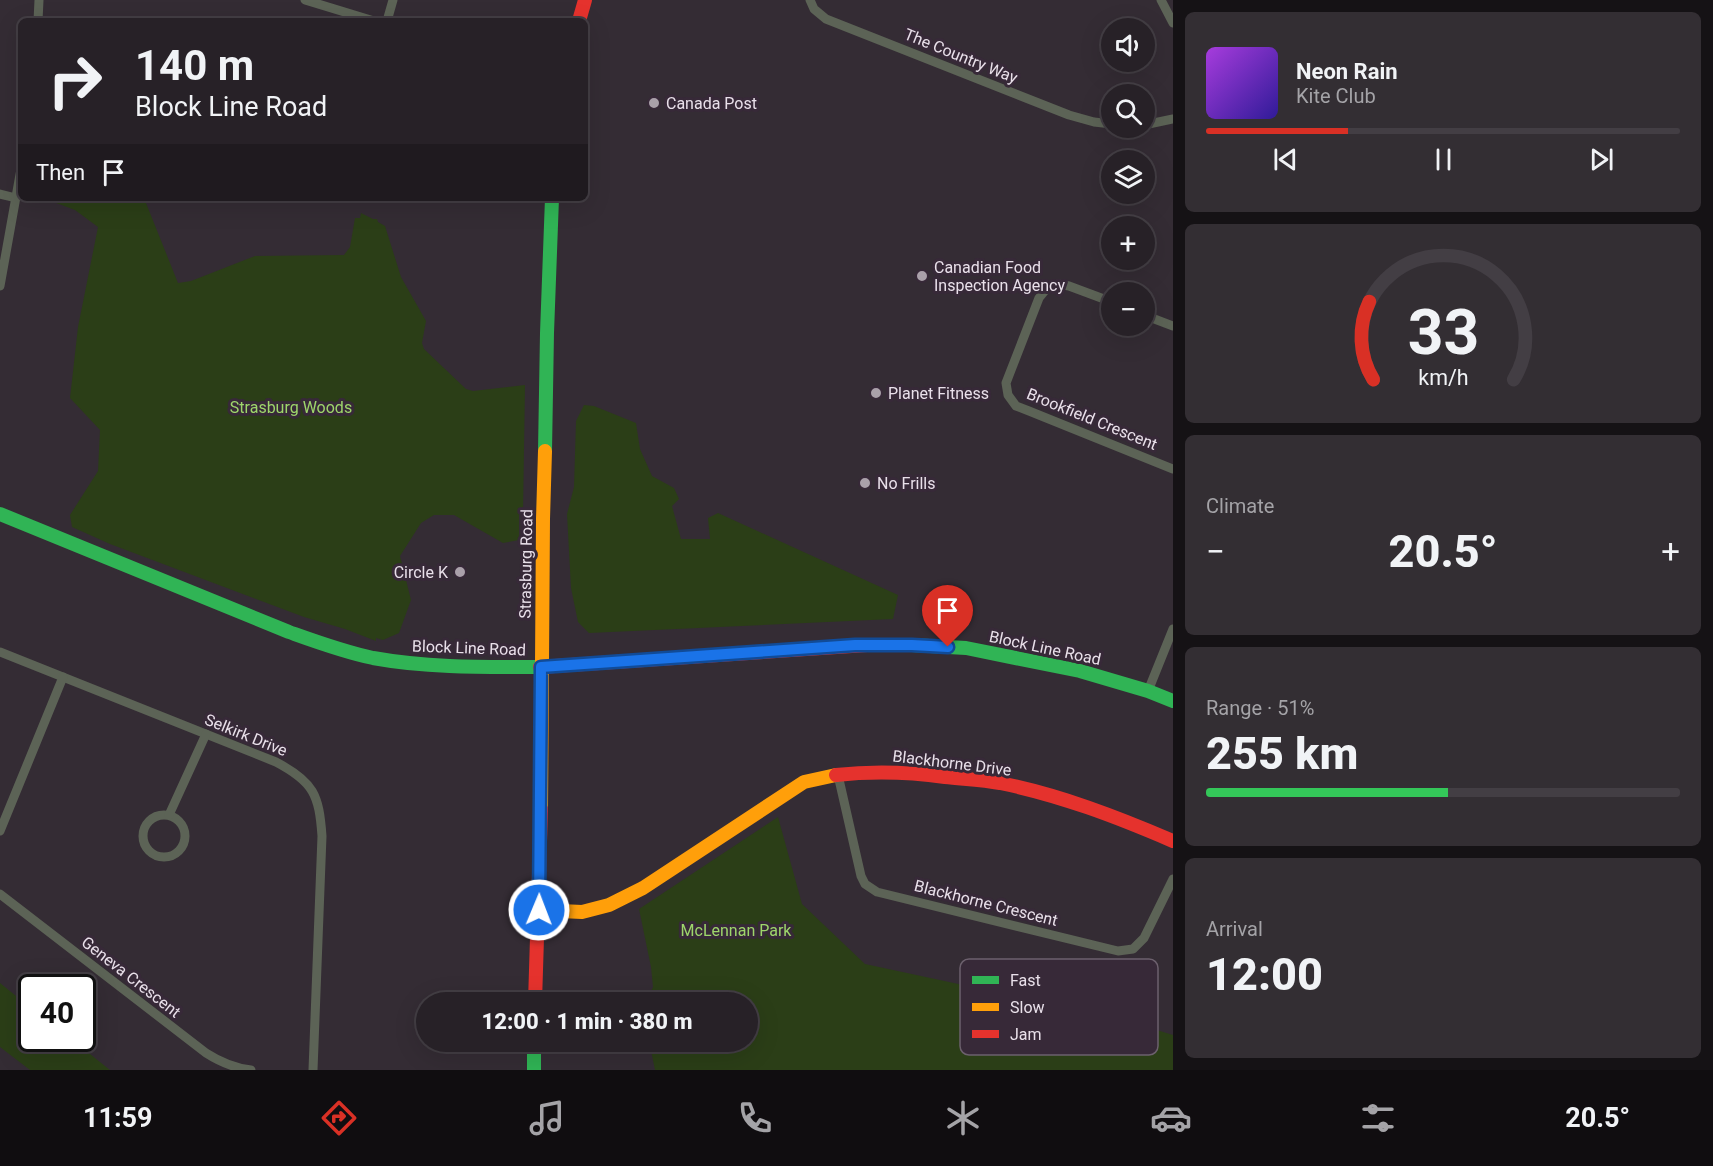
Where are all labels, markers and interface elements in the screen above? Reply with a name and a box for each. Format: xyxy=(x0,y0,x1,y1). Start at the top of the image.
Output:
map controls xyxy=(1101,18,1155,336)
button: sound xyxy=(1101,18,1155,72)
street label: The Country Way xyxy=(902,25,1021,88)
text: 140 m xyxy=(135,41,254,90)
icon: right xyxy=(36,42,114,120)
text: Neon Rain xyxy=(1296,59,1398,84)
button: search xyxy=(1101,84,1155,138)
text: Kite Club xyxy=(1296,84,1376,108)
text: Block Line Road xyxy=(135,91,327,123)
place label: Canada Post xyxy=(666,94,757,113)
marker: Canada Post xyxy=(647,96,661,110)
icon: previous xyxy=(1269,143,1302,176)
icon: pause xyxy=(1427,143,1460,176)
icon: next xyxy=(1585,143,1618,176)
button: layers xyxy=(1101,150,1155,204)
icon: arrive xyxy=(97,156,130,189)
text: Then xyxy=(36,160,85,185)
button: + xyxy=(1101,216,1155,270)
place label: Canadian Food Inspection Agency xyxy=(934,258,1065,295)
marker: Canadian Food Inspection Agency xyxy=(915,269,929,283)
button: − xyxy=(1101,282,1155,336)
text: 33 xyxy=(1407,297,1479,370)
text: km/h xyxy=(1418,366,1468,391)
place label: Planet Fitness xyxy=(888,384,989,403)
street label: Brookfield Crescent xyxy=(1024,384,1160,454)
marker: Planet Fitness xyxy=(869,386,883,400)
park label: Strasburg Woods xyxy=(230,398,352,417)
place label: No Frills xyxy=(877,474,936,493)
marker: No Frills xyxy=(858,476,872,490)
text: Climate xyxy=(1206,494,1274,518)
street label: Strasburg Road xyxy=(516,509,536,619)
text: 20.5° xyxy=(1389,525,1498,578)
text: − xyxy=(1206,532,1225,571)
text: + xyxy=(1661,532,1680,571)
place label: Circle K xyxy=(394,563,449,582)
marker: Circle K xyxy=(453,565,467,579)
pin xyxy=(922,585,973,647)
icon: arrive xyxy=(931,594,964,627)
street label: Block Line Road xyxy=(987,627,1103,669)
street label: Block Line Road xyxy=(412,637,526,659)
text: Range · 51% xyxy=(1206,696,1314,720)
street label: Selkirk Drive xyxy=(202,710,290,760)
text: 255 km xyxy=(1206,727,1358,780)
street label: Blackhorne Drive xyxy=(891,746,1013,780)
street label: Blackhorne Crescent xyxy=(912,876,1060,930)
position arrow xyxy=(507,878,571,942)
text: Arrival xyxy=(1206,917,1263,941)
park label: McLennan Park xyxy=(681,921,792,940)
street label: Geneva Crescent xyxy=(78,932,184,1022)
text: 12:00 xyxy=(1206,948,1323,1001)
legend xyxy=(960,959,1158,1055)
text: Fast xyxy=(1010,971,1041,990)
speed limit sign: 40 xyxy=(18,974,96,1052)
text: Slow xyxy=(1010,998,1045,1017)
text: 12:00 · 1 min · 380 m xyxy=(482,1009,692,1034)
text: Jam xyxy=(1010,1025,1042,1044)
icon: directions xyxy=(318,1097,360,1139)
icon: music xyxy=(526,1097,568,1139)
icon: phone xyxy=(734,1097,776,1139)
icon: climate xyxy=(942,1097,984,1139)
icon: car xyxy=(1150,1097,1192,1139)
icon: filters xyxy=(1357,1097,1399,1139)
text: 11:59 xyxy=(83,1102,152,1134)
text: 20.5° xyxy=(1565,1102,1630,1134)

